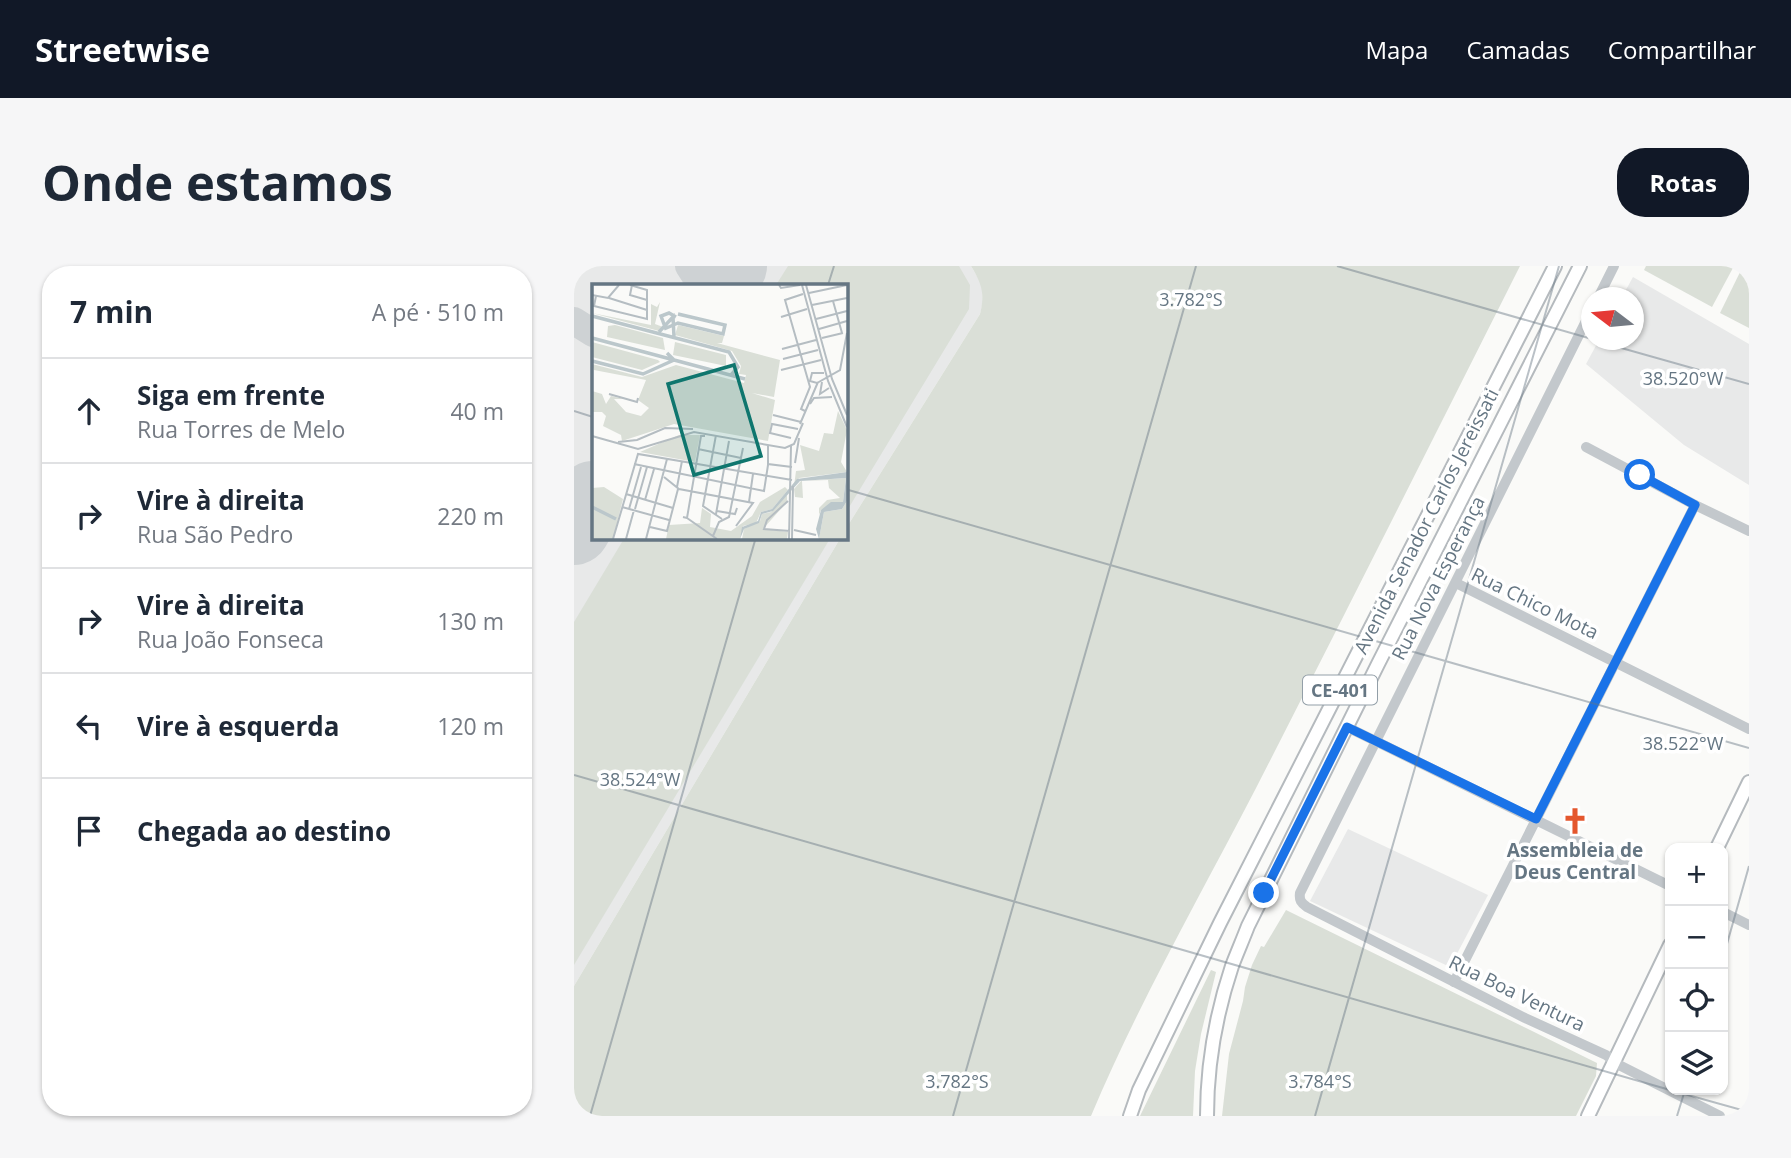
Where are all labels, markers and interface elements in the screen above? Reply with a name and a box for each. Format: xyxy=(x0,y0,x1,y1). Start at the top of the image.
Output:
text: Streetwise xyxy=(35,27,210,72)
text: Mapa xyxy=(1365,33,1428,66)
text: Camadas xyxy=(1466,33,1570,66)
text: Compartilhar xyxy=(1608,33,1756,66)
button: Rotas xyxy=(1617,148,1749,217)
text: Onde estamos xyxy=(42,149,393,215)
inset map xyxy=(592,284,847,539)
text: 3.782°S xyxy=(1159,287,1223,311)
north arrow xyxy=(1581,287,1644,350)
text: 7 min xyxy=(70,291,153,332)
text: A pé · 510 m xyxy=(372,296,504,328)
text: 38.520°W xyxy=(1643,366,1724,390)
text: Siga em frente xyxy=(137,377,325,413)
street label: Avenida Senador Carlos Jereissati xyxy=(1348,384,1504,658)
icon: ahead xyxy=(70,392,108,430)
text: 40 m xyxy=(450,395,504,427)
text: Rua Torres de Melo xyxy=(137,413,345,445)
route start xyxy=(1624,459,1655,490)
text: Vire à direita xyxy=(137,482,305,518)
street label: Rua Nova Esperança xyxy=(1385,491,1491,665)
icon: right xyxy=(70,497,108,535)
text: 220 m xyxy=(437,500,504,532)
text: Rua São Pedro xyxy=(137,518,293,550)
street label: Rua Chico Mota xyxy=(1467,561,1603,645)
text: Vire à direita xyxy=(137,587,305,623)
icon: right xyxy=(70,602,108,640)
text: 130 m xyxy=(437,605,504,637)
text: Rua João Fonseca xyxy=(137,623,324,655)
road number: CE-401 xyxy=(1303,676,1377,704)
icon: left xyxy=(70,707,108,745)
text: Vire à esquerda xyxy=(137,708,339,744)
text: 120 m xyxy=(437,710,504,742)
text: 38.522°W xyxy=(1643,731,1724,755)
text: 38.524°W xyxy=(600,767,681,791)
church icon: Assembleia de Deus Central xyxy=(1560,806,1590,836)
icon: arrive xyxy=(70,812,108,850)
text: Chegada ao destino xyxy=(137,813,391,849)
place label: Assembleia de Deus Central xyxy=(1507,837,1643,885)
map controls xyxy=(1665,843,1728,1095)
button: + xyxy=(1665,843,1728,906)
route end xyxy=(1248,877,1279,908)
button: − xyxy=(1665,906,1728,969)
street label: Rua Boa Ventura xyxy=(1445,949,1589,1037)
button: locate xyxy=(1665,969,1728,1032)
button: layers xyxy=(1665,1032,1728,1095)
text: 3.782°S xyxy=(925,1069,989,1093)
text: 3.784°S xyxy=(1288,1069,1352,1093)

